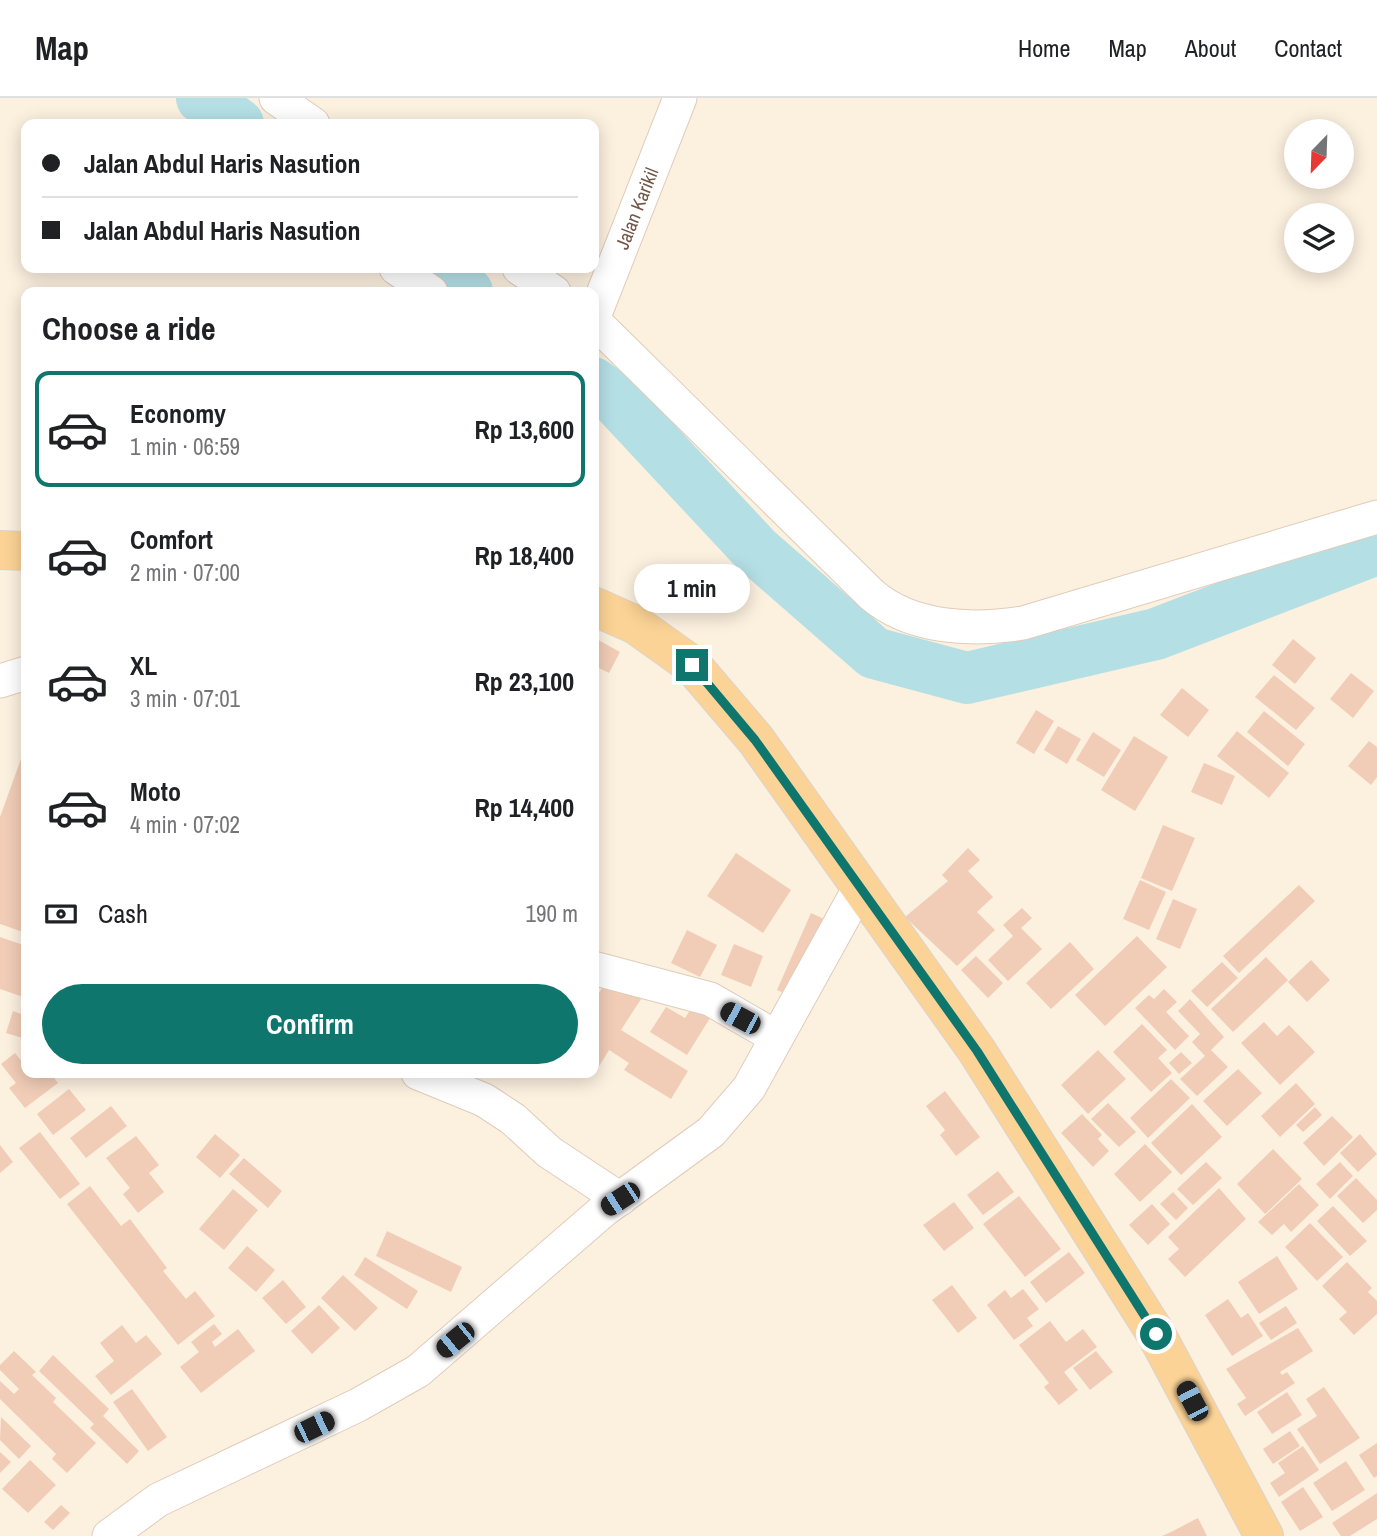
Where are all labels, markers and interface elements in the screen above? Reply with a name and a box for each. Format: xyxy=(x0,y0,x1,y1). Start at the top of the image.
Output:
text: Map xyxy=(35,26,89,70)
text: Home xyxy=(1018,32,1070,64)
text: Map xyxy=(1108,32,1147,64)
text: About xyxy=(1185,32,1236,64)
text: Contact xyxy=(1274,32,1342,64)
north arrow xyxy=(1284,119,1354,189)
map controls xyxy=(1284,119,1354,273)
text: Jalan Abdul Haris Nasution xyxy=(84,146,360,181)
street label: Jalan Karikil xyxy=(609,164,664,253)
button: layers xyxy=(1284,203,1354,273)
text: Jalan Abdul Haris Nasution xyxy=(84,213,360,248)
text: Choose a ride xyxy=(42,307,216,350)
text: Economy xyxy=(130,396,226,431)
icon: car xyxy=(46,398,109,461)
text: Rp 13,600 xyxy=(474,412,574,447)
text: 1 min · 06:59 xyxy=(130,431,240,462)
text: Comfort xyxy=(130,522,213,557)
icon: car xyxy=(46,524,109,587)
text: Rp 18,400 xyxy=(474,538,574,573)
text: 2 min · 07:00 xyxy=(130,557,240,588)
callout: 1 min xyxy=(634,564,750,612)
text: 1 min xyxy=(667,573,717,604)
text: XL xyxy=(130,648,157,683)
route end xyxy=(676,649,708,681)
icon: car xyxy=(46,650,109,713)
text: Rp 23,100 xyxy=(474,664,574,699)
text: 3 min · 07:01 xyxy=(130,683,240,714)
text: Moto xyxy=(130,774,181,809)
icon: car xyxy=(46,776,109,839)
text: Rp 14,400 xyxy=(474,790,574,825)
text: 4 min · 07:02 xyxy=(130,809,240,840)
icon: cash xyxy=(42,895,80,933)
text: Cash xyxy=(98,896,148,931)
text: 190 m xyxy=(526,898,578,929)
button: Confirm xyxy=(42,984,578,1064)
car xyxy=(717,999,764,1037)
car xyxy=(597,1179,644,1219)
route start xyxy=(1140,1318,1172,1350)
car xyxy=(433,1319,478,1361)
car xyxy=(1173,1378,1212,1424)
car xyxy=(291,1408,338,1446)

